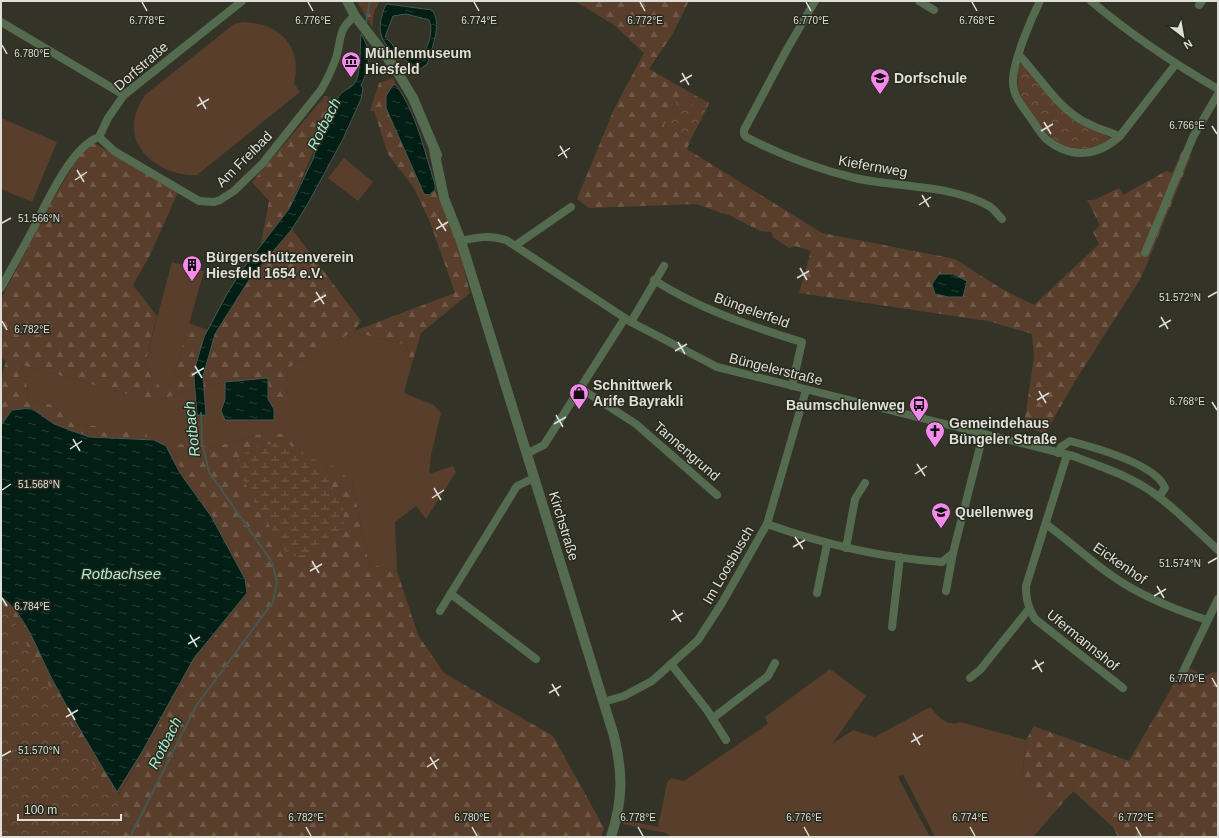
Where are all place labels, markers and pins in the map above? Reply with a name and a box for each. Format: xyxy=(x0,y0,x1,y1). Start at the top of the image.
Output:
place label: Mühlenmuseum Hiesfeld xyxy=(365,45,472,77)
museum icon: Mühlenmuseum Hiesfeld xyxy=(340,50,362,78)
school or university icon: Dorfschule xyxy=(869,67,891,95)
place label: Dorfschule xyxy=(894,70,967,86)
place label: Bürgerschützenverein Hiesfeld 1654 e.V. xyxy=(206,249,354,281)
building icon: Bürgerschützenverein Hiesfeld 1654 e.V. xyxy=(181,254,203,282)
place label: Schnittwerk Arife Bayrakli xyxy=(593,377,683,409)
shop icon: Schnittwerk Arife Bayrakli xyxy=(568,382,590,410)
bus stop icon: Baumschulenweg xyxy=(908,394,930,422)
place label: Baumschulenweg xyxy=(786,397,905,413)
place label: Gemeindehaus Büngeler Straße xyxy=(949,415,1057,447)
church icon: Gemeindehaus Büngeler Straße xyxy=(924,420,946,448)
school or university icon: Quellenweg xyxy=(930,501,952,529)
place label: Quellenweg xyxy=(955,504,1034,520)

